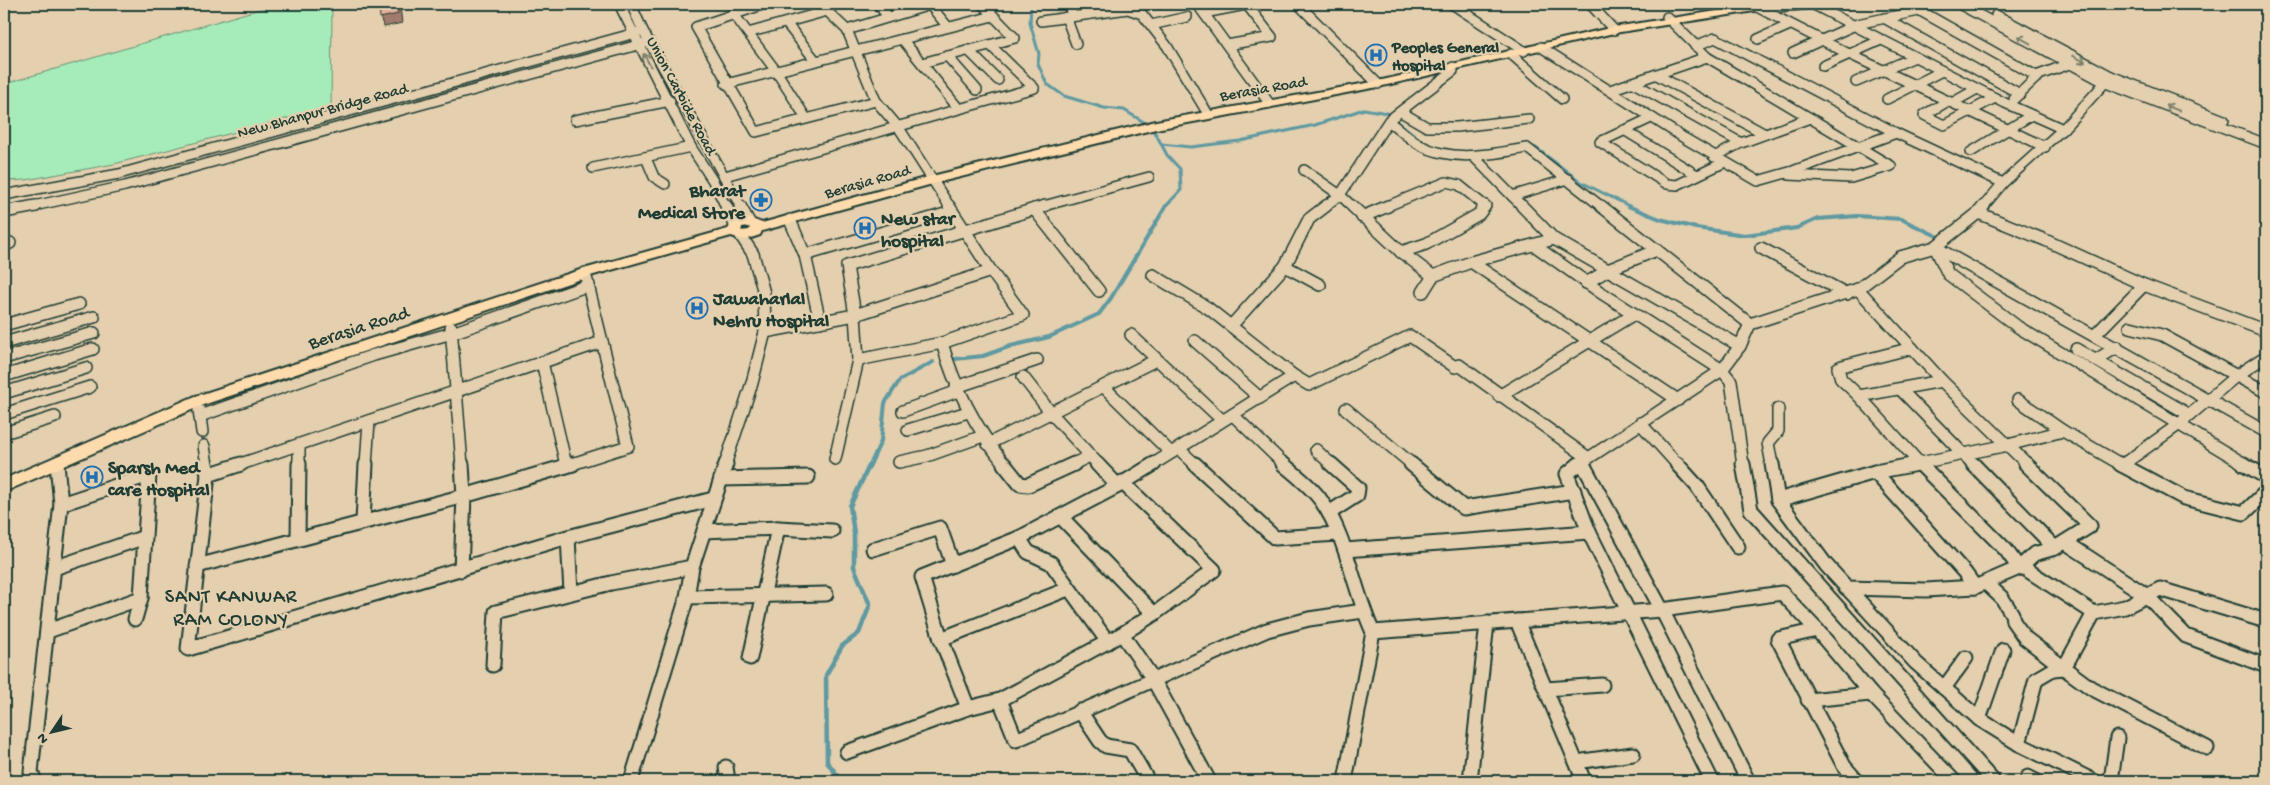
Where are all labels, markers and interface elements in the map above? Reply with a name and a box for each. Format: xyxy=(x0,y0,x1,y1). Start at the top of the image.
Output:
street label: Union Carbide Road xyxy=(641,34,720,161)
one-way arrow xyxy=(2017,35,2032,45)
place label: Peoples General Hospital xyxy=(1391,40,1499,77)
hospital icon: Peoples General Hospital xyxy=(1364,43,1388,67)
one-way arrow xyxy=(642,53,652,68)
one-way arrow xyxy=(2071,55,2086,64)
street label: Berasia Road xyxy=(1218,73,1310,108)
street label: New Bhanpur Bridge Road xyxy=(236,80,412,144)
one-way arrow xyxy=(2164,103,2180,112)
street label: Berasia Road xyxy=(822,162,914,205)
place label: Bharat Medical Store xyxy=(638,181,747,226)
pharmacy icon: Bharat Medical Store xyxy=(749,188,773,212)
place label: New star hospital xyxy=(881,209,957,254)
hospital icon: New star hospital xyxy=(853,216,877,240)
place label: Jawaharlal Nehru Hospital xyxy=(712,289,829,334)
hospital icon: Jawaharlal Nehru Hospital xyxy=(685,296,709,320)
street label: Berasia Road xyxy=(305,302,414,357)
place label: Sparsh Med care Hospital xyxy=(108,458,210,503)
hospital icon: Sparsh Med care Hospital xyxy=(80,465,104,489)
district label: SANT KANWAR RAM COLONY xyxy=(165,587,298,633)
north arrow xyxy=(28,708,78,758)
text: N xyxy=(34,729,53,747)

